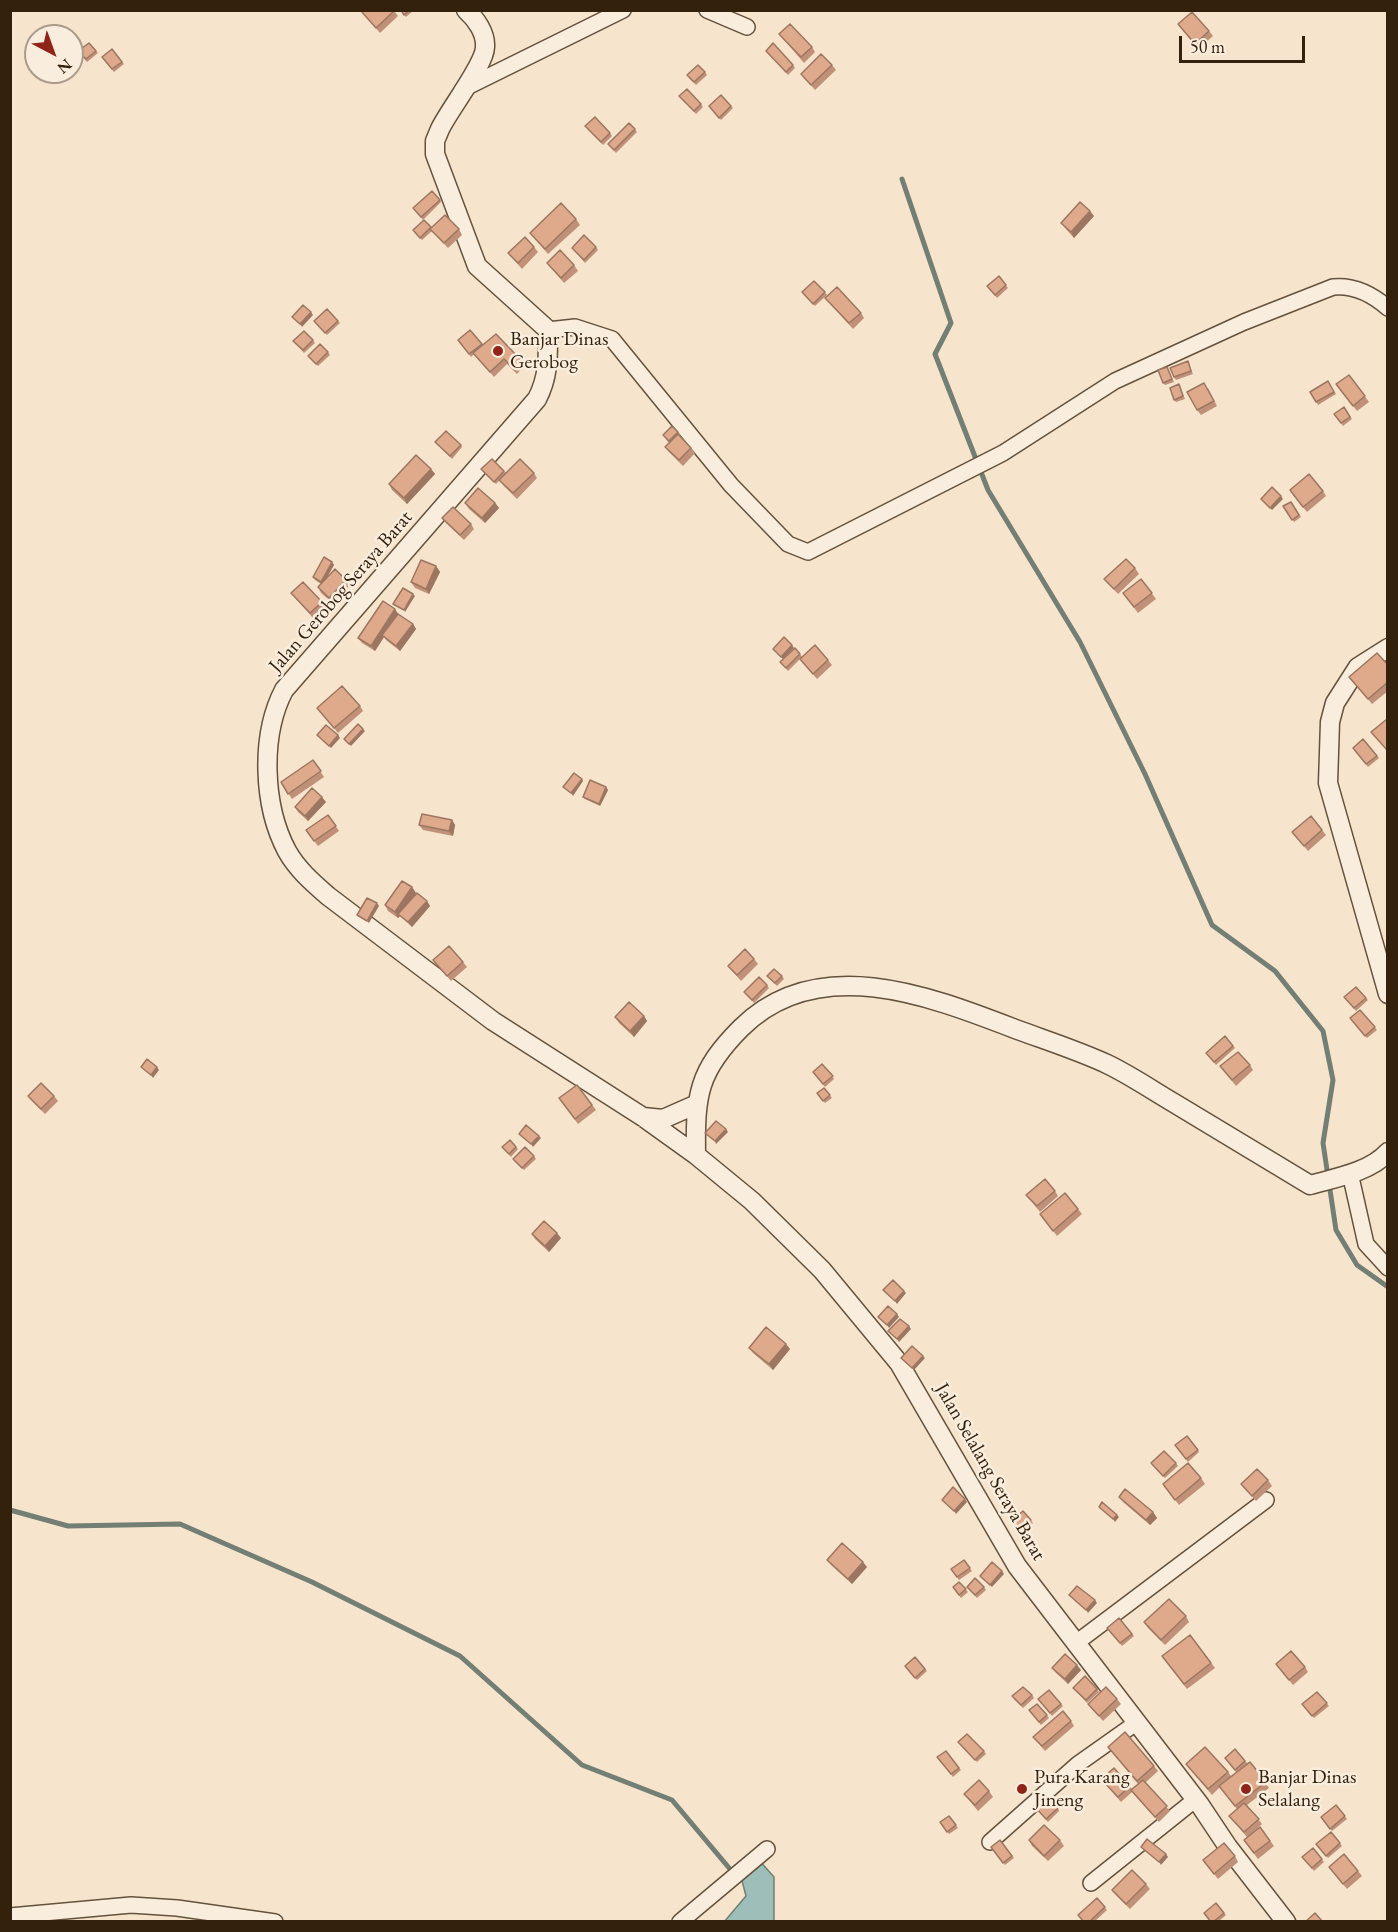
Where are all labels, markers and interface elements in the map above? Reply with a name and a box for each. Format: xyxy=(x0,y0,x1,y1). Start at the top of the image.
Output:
north arrow xyxy=(24,24,84,84)
scale bar xyxy=(1182,24,1308,62)
text: 50 m xyxy=(1190,35,1225,58)
text: N xyxy=(53,54,77,79)
place label: Banjar Dinas Gerobog xyxy=(510,328,608,375)
marker: Banjar Dinas Gerobog xyxy=(491,344,505,358)
street label: Jalan Gerobog Seraya Barat xyxy=(264,506,418,678)
street label: Jalan Selalang Seraya Barat xyxy=(929,1379,1051,1565)
place label: Pura Karang Jineng xyxy=(1034,1766,1130,1813)
place label: Banjar Dinas Selalang xyxy=(1258,1766,1356,1813)
marker: Pura Karang Jineng xyxy=(1015,1782,1029,1796)
marker: Banjar Dinas Selalang xyxy=(1239,1782,1253,1796)

